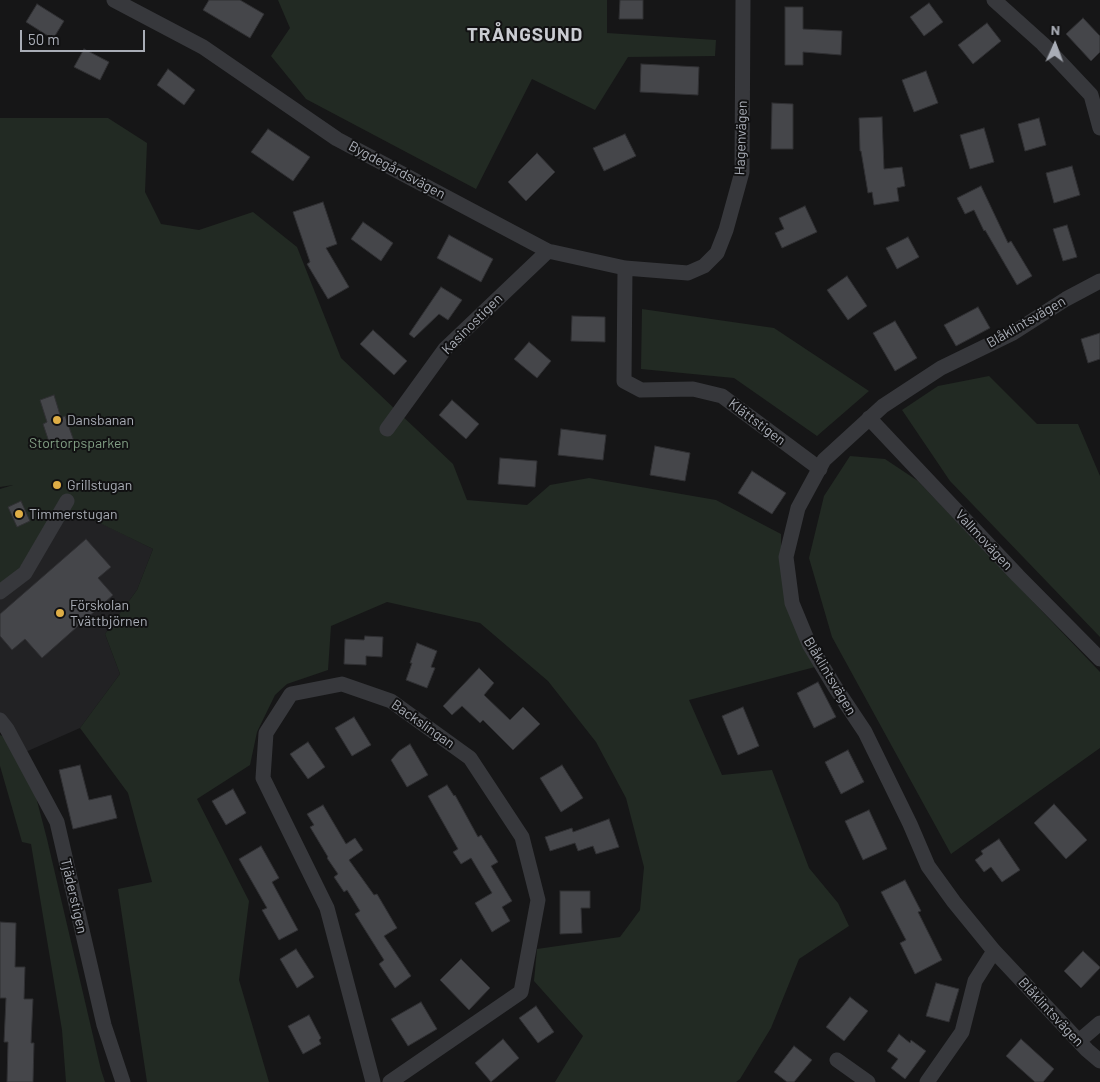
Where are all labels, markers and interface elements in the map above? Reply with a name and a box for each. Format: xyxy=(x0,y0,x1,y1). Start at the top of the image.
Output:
scale bar xyxy=(22,20,148,52)
north arrow xyxy=(1030,20,1080,70)
text: N xyxy=(1051,21,1060,38)
district label: TRÅNGSUND xyxy=(466,24,584,46)
text: 50 m xyxy=(28,30,60,48)
street label: Hagenvägen xyxy=(731,100,751,176)
street label: Bygdegårdsvägen xyxy=(346,137,448,203)
street label: Kasinostigen xyxy=(438,290,506,358)
street label: Blåklintsvägen xyxy=(984,293,1068,351)
street label: Klättstigen xyxy=(725,395,789,449)
place label: Dansbanan xyxy=(67,412,134,428)
marker: Dansbanan xyxy=(51,414,63,426)
park label: Stortorpsparken xyxy=(29,435,129,451)
place label: Grillstugan xyxy=(67,477,132,493)
marker: Grillstugan xyxy=(51,479,63,491)
place label: Timmerstugan xyxy=(29,506,117,522)
street label: Vallmovägen xyxy=(952,506,1016,574)
marker: Timmerstugan xyxy=(13,508,25,520)
place label: Förskolan Tvättbjörnen xyxy=(70,597,147,630)
marker: Förskolan Tvättbjörnen xyxy=(54,607,66,619)
street label: Blåklintsvägen xyxy=(800,634,860,718)
street label: Backslingan xyxy=(388,696,458,752)
street label: Tjäderstigen xyxy=(57,857,91,935)
street label: Blåklintsvägen xyxy=(1015,974,1087,1050)

